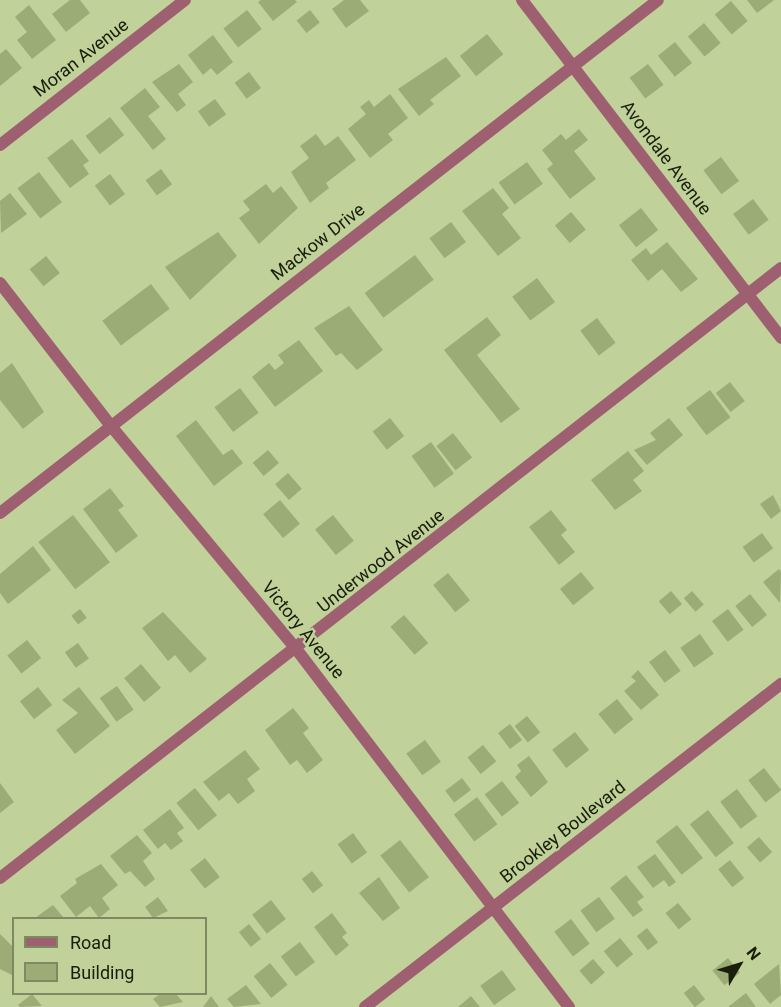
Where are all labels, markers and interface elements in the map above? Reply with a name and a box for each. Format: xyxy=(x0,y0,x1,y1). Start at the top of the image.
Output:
street label: Moran Avenue xyxy=(29,14,133,102)
street label: Avondale Avenue xyxy=(616,97,716,219)
street label: Mackow Drive xyxy=(267,199,369,285)
street label: Underwood Avenue xyxy=(313,505,449,617)
street label: Victory Avenue xyxy=(257,577,349,683)
street label: Brookley Boulevard xyxy=(496,776,630,888)
legend xyxy=(12,917,207,995)
text: Road xyxy=(70,932,111,953)
north arrow xyxy=(709,935,769,995)
text: N xyxy=(743,943,765,964)
text: Building xyxy=(70,962,134,983)

